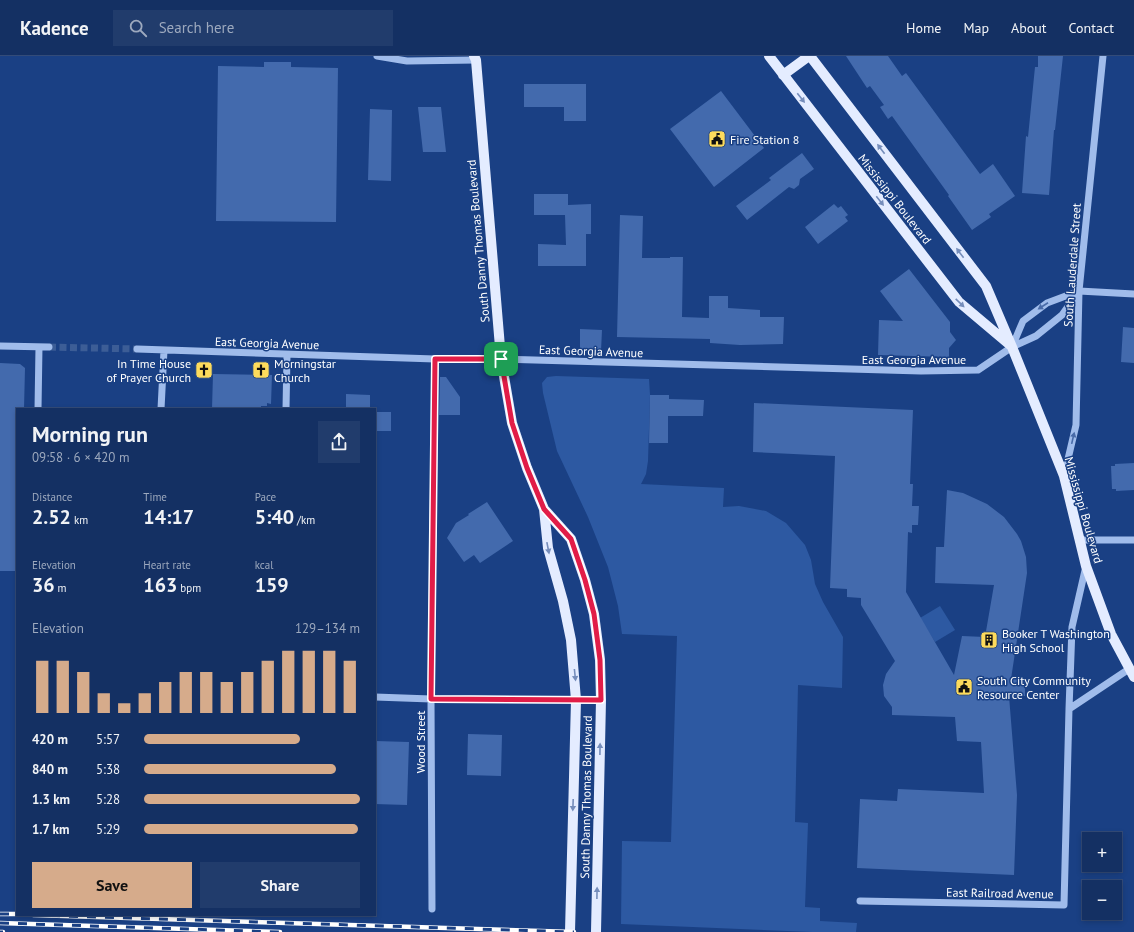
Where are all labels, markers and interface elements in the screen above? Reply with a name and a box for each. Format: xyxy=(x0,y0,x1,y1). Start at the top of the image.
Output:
search box xyxy=(113,10,393,46)
text: Kadence xyxy=(20,16,89,40)
icon: search xyxy=(127,17,149,39)
text: Search here xyxy=(159,18,234,37)
text: Home xyxy=(906,19,941,37)
text: Map xyxy=(963,19,989,37)
text: About xyxy=(1011,19,1047,37)
text: Contact xyxy=(1069,19,1114,37)
one-way arrow xyxy=(797,93,805,103)
public building icon: Fire Station 8 xyxy=(707,129,727,149)
place label: Fire Station 8 xyxy=(730,132,799,147)
one-way arrow xyxy=(877,144,885,155)
street label: Mississippi Boulevard xyxy=(855,151,935,247)
street label: South Danny Thomas Boulevard xyxy=(463,159,493,323)
one-way arrow xyxy=(876,196,884,206)
street label: South Lauderdale Street xyxy=(1060,203,1084,327)
one-way arrow xyxy=(956,247,964,258)
one-way arrow xyxy=(955,298,965,308)
one-way arrow xyxy=(1037,303,1049,310)
street label: East Georgia Avenue xyxy=(215,334,319,352)
pin xyxy=(484,342,518,376)
street label: East Georgia Avenue xyxy=(539,342,643,360)
icon: arrive xyxy=(490,348,512,370)
street label: East Georgia Avenue xyxy=(862,352,966,367)
place label: In Time House of Prayer Church xyxy=(107,356,191,385)
place label: Morningstar Church xyxy=(274,356,336,385)
church icon: In Time House of Prayer Church xyxy=(194,360,214,380)
church icon: Morningstar Church xyxy=(251,360,271,380)
text: Morning run xyxy=(32,420,148,448)
button: share xyxy=(318,421,360,463)
one-way arrow xyxy=(1070,432,1076,444)
text: 09:58 · 6 × 420 m xyxy=(32,449,129,466)
street label: Mississippi Boulevard xyxy=(1062,455,1106,565)
text: Distance xyxy=(32,490,72,504)
text: Time xyxy=(143,490,167,504)
text: Pace xyxy=(255,490,276,504)
text: 2.52 xyxy=(32,504,71,530)
text: 14:17 xyxy=(143,504,194,530)
text: 5:40 xyxy=(255,504,294,530)
text: km xyxy=(71,513,88,527)
text: /km xyxy=(294,513,315,527)
one-way arrow xyxy=(546,542,552,554)
text: Elevation xyxy=(32,558,76,572)
text: Heart rate xyxy=(143,558,191,572)
text: kcal xyxy=(255,558,273,572)
text: 36 xyxy=(32,572,55,598)
text: 163 xyxy=(143,572,177,598)
text: 159 xyxy=(255,572,289,598)
text: m xyxy=(55,581,67,595)
text: bpm xyxy=(177,581,201,595)
text: Elevation xyxy=(32,620,84,637)
text: 129–134 m xyxy=(295,620,360,637)
place label: Booker T Washington High School xyxy=(1002,626,1110,655)
building icon: Booker T Washington High School xyxy=(979,630,999,650)
one-way arrow xyxy=(572,669,578,681)
place label: South City Community Resource Center xyxy=(977,673,1091,702)
public building icon: South City Community Resource Center xyxy=(954,677,974,697)
street label: Wood Street xyxy=(413,711,428,773)
street label: South Danny Thomas Boulevard xyxy=(577,715,595,879)
text: 420 m xyxy=(32,731,68,748)
text: 5:57 xyxy=(96,731,120,748)
one-way arrow xyxy=(596,743,603,755)
text: 840 m xyxy=(32,761,68,778)
text: 5:38 xyxy=(96,761,120,778)
text: 1.3 km xyxy=(32,791,70,808)
text: 5:28 xyxy=(96,791,120,808)
one-way arrow xyxy=(570,799,576,812)
text: 1.7 km xyxy=(32,821,69,838)
text: 5:29 xyxy=(96,821,120,838)
map controls xyxy=(1082,832,1122,920)
button: + xyxy=(1082,832,1122,872)
button: Save xyxy=(32,862,192,908)
button: Share xyxy=(200,862,360,908)
button: − xyxy=(1082,880,1122,920)
street label: East Railroad Avenue xyxy=(946,885,1054,901)
one-way arrow xyxy=(594,886,600,899)

